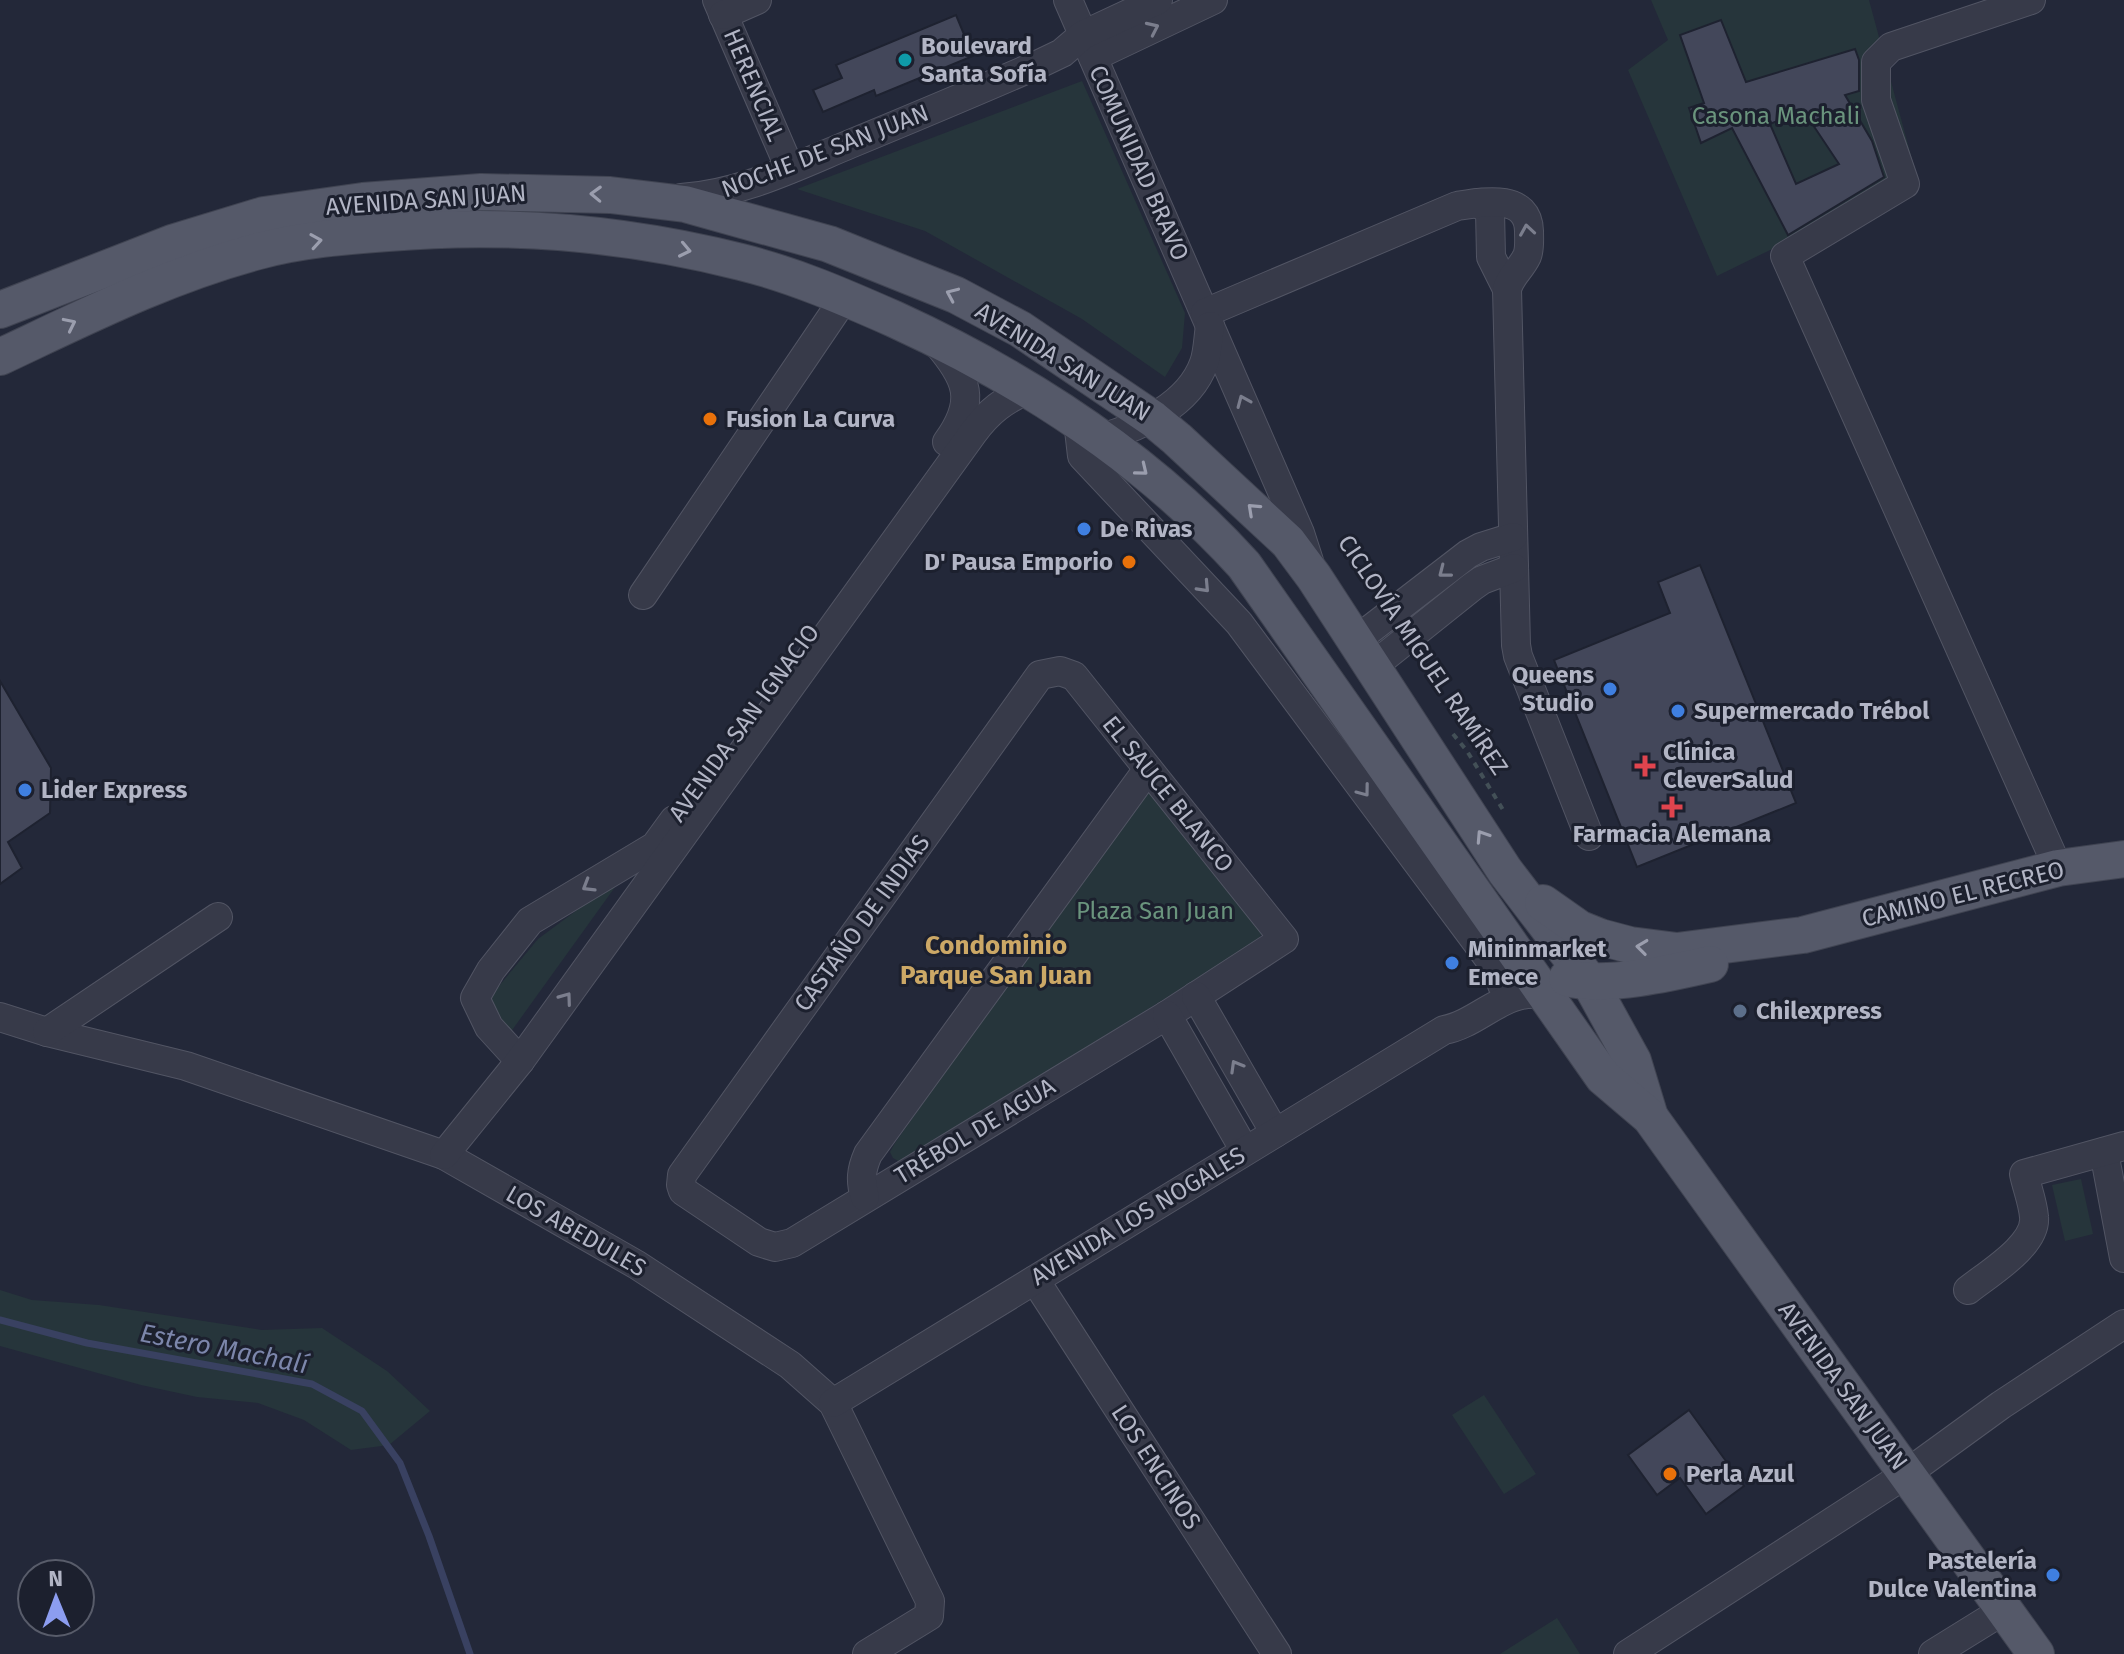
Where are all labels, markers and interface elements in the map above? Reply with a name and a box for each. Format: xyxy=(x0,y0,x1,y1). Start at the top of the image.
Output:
one-way arrow xyxy=(1145,22,1159,38)
street label: HERENCIAL xyxy=(718,25,790,145)
place label: Boulevard Santa Sofía xyxy=(921,32,1047,88)
marker: Boulevard Santa Sofía xyxy=(896,51,914,69)
street label: COMUNIDAD BRAVO xyxy=(1083,61,1195,265)
street label: NOCHE DE SAN JUAN xyxy=(718,99,932,203)
park label: Casona Machali xyxy=(1692,102,1860,130)
street label: AVENIDA SAN JUAN xyxy=(325,179,527,221)
one-way arrow xyxy=(589,186,602,203)
one-way arrow xyxy=(1519,223,1536,236)
one-way arrow xyxy=(309,233,322,250)
one-way arrow xyxy=(678,241,692,258)
one-way arrow xyxy=(946,288,960,304)
street label: AVENIDA SAN JUAN xyxy=(970,297,1156,427)
one-way arrow xyxy=(62,318,77,333)
one-way arrow xyxy=(1236,395,1252,409)
place label: Fusion La Curva xyxy=(726,405,895,433)
marker: Fusion La Curva xyxy=(701,410,719,428)
one-way arrow xyxy=(1133,460,1148,475)
one-way arrow xyxy=(1248,504,1262,519)
place label: De Rivas xyxy=(1100,515,1193,543)
marker: De Rivas xyxy=(1075,520,1093,538)
street label: CICLOVÍA MIGUEL RAMÍREZ xyxy=(1332,529,1515,780)
place label: D' Pausa Emporio xyxy=(924,548,1113,576)
marker: D' Pausa Emporio xyxy=(1120,553,1138,571)
one-way arrow xyxy=(1438,563,1453,577)
one-way arrow xyxy=(1195,577,1209,592)
street label: AVENIDA SAN IGNACIO xyxy=(663,619,825,827)
place label: Queens Studio xyxy=(1512,661,1594,717)
marker: Queens Studio xyxy=(1601,680,1619,698)
place label: Supermercado Trébol xyxy=(1694,697,1930,725)
marker: Supermercado Trébol xyxy=(1669,702,1687,720)
street label: EL SAUCE BLANCO xyxy=(1097,710,1239,878)
place label: Clínica CleverSalud xyxy=(1663,738,1794,794)
marker: Clínica CleverSalud xyxy=(1634,755,1656,777)
place label: Lider Express xyxy=(41,776,188,804)
marker: Lider Express xyxy=(16,781,34,799)
one-way arrow xyxy=(1354,782,1369,797)
marker: Farmacia Alemana xyxy=(1663,798,1681,816)
place label: Farmacia Alemana xyxy=(1573,820,1771,848)
street label: CASTAÑO DE INDIAS xyxy=(788,829,936,1017)
one-way arrow xyxy=(1477,830,1492,845)
street label: CAMINO EL RECREO xyxy=(1859,855,2067,933)
one-way arrow xyxy=(582,877,597,892)
park label: Plaza San Juan xyxy=(1076,897,1234,925)
district label: Condominio Parque San Juan xyxy=(900,930,1092,991)
place label: Mininmarket Emece xyxy=(1468,935,1607,991)
one-way arrow xyxy=(1636,938,1649,955)
marker: Mininmarket Emece xyxy=(1443,954,1461,972)
one-way arrow xyxy=(556,992,570,1007)
place label: Chilexpress xyxy=(1756,997,1882,1025)
marker: Chilexpress xyxy=(1731,1002,1749,1020)
one-way arrow xyxy=(1230,1060,1246,1075)
street label: TRÉBOL DE AGUA xyxy=(889,1071,1060,1190)
street label: AVENIDA LOS NOGALES xyxy=(1026,1141,1250,1291)
street label: LOS ABEDULES xyxy=(501,1180,651,1282)
street label: AVENIDA SAN JUAN xyxy=(1773,1296,1913,1476)
water label: Estero Machalí xyxy=(137,1318,312,1381)
street label: LOS ENCINOS xyxy=(1105,1400,1207,1534)
place label: Perla Azul xyxy=(1686,1460,1795,1488)
marker: Perla Azul xyxy=(1661,1465,1679,1483)
place label: Pastelería Dulce Valentina xyxy=(1868,1547,2037,1603)
north arrow xyxy=(16,1558,96,1638)
text: N xyxy=(48,1565,63,1592)
marker: Pastelería Dulce Valentina xyxy=(2044,1566,2062,1584)

